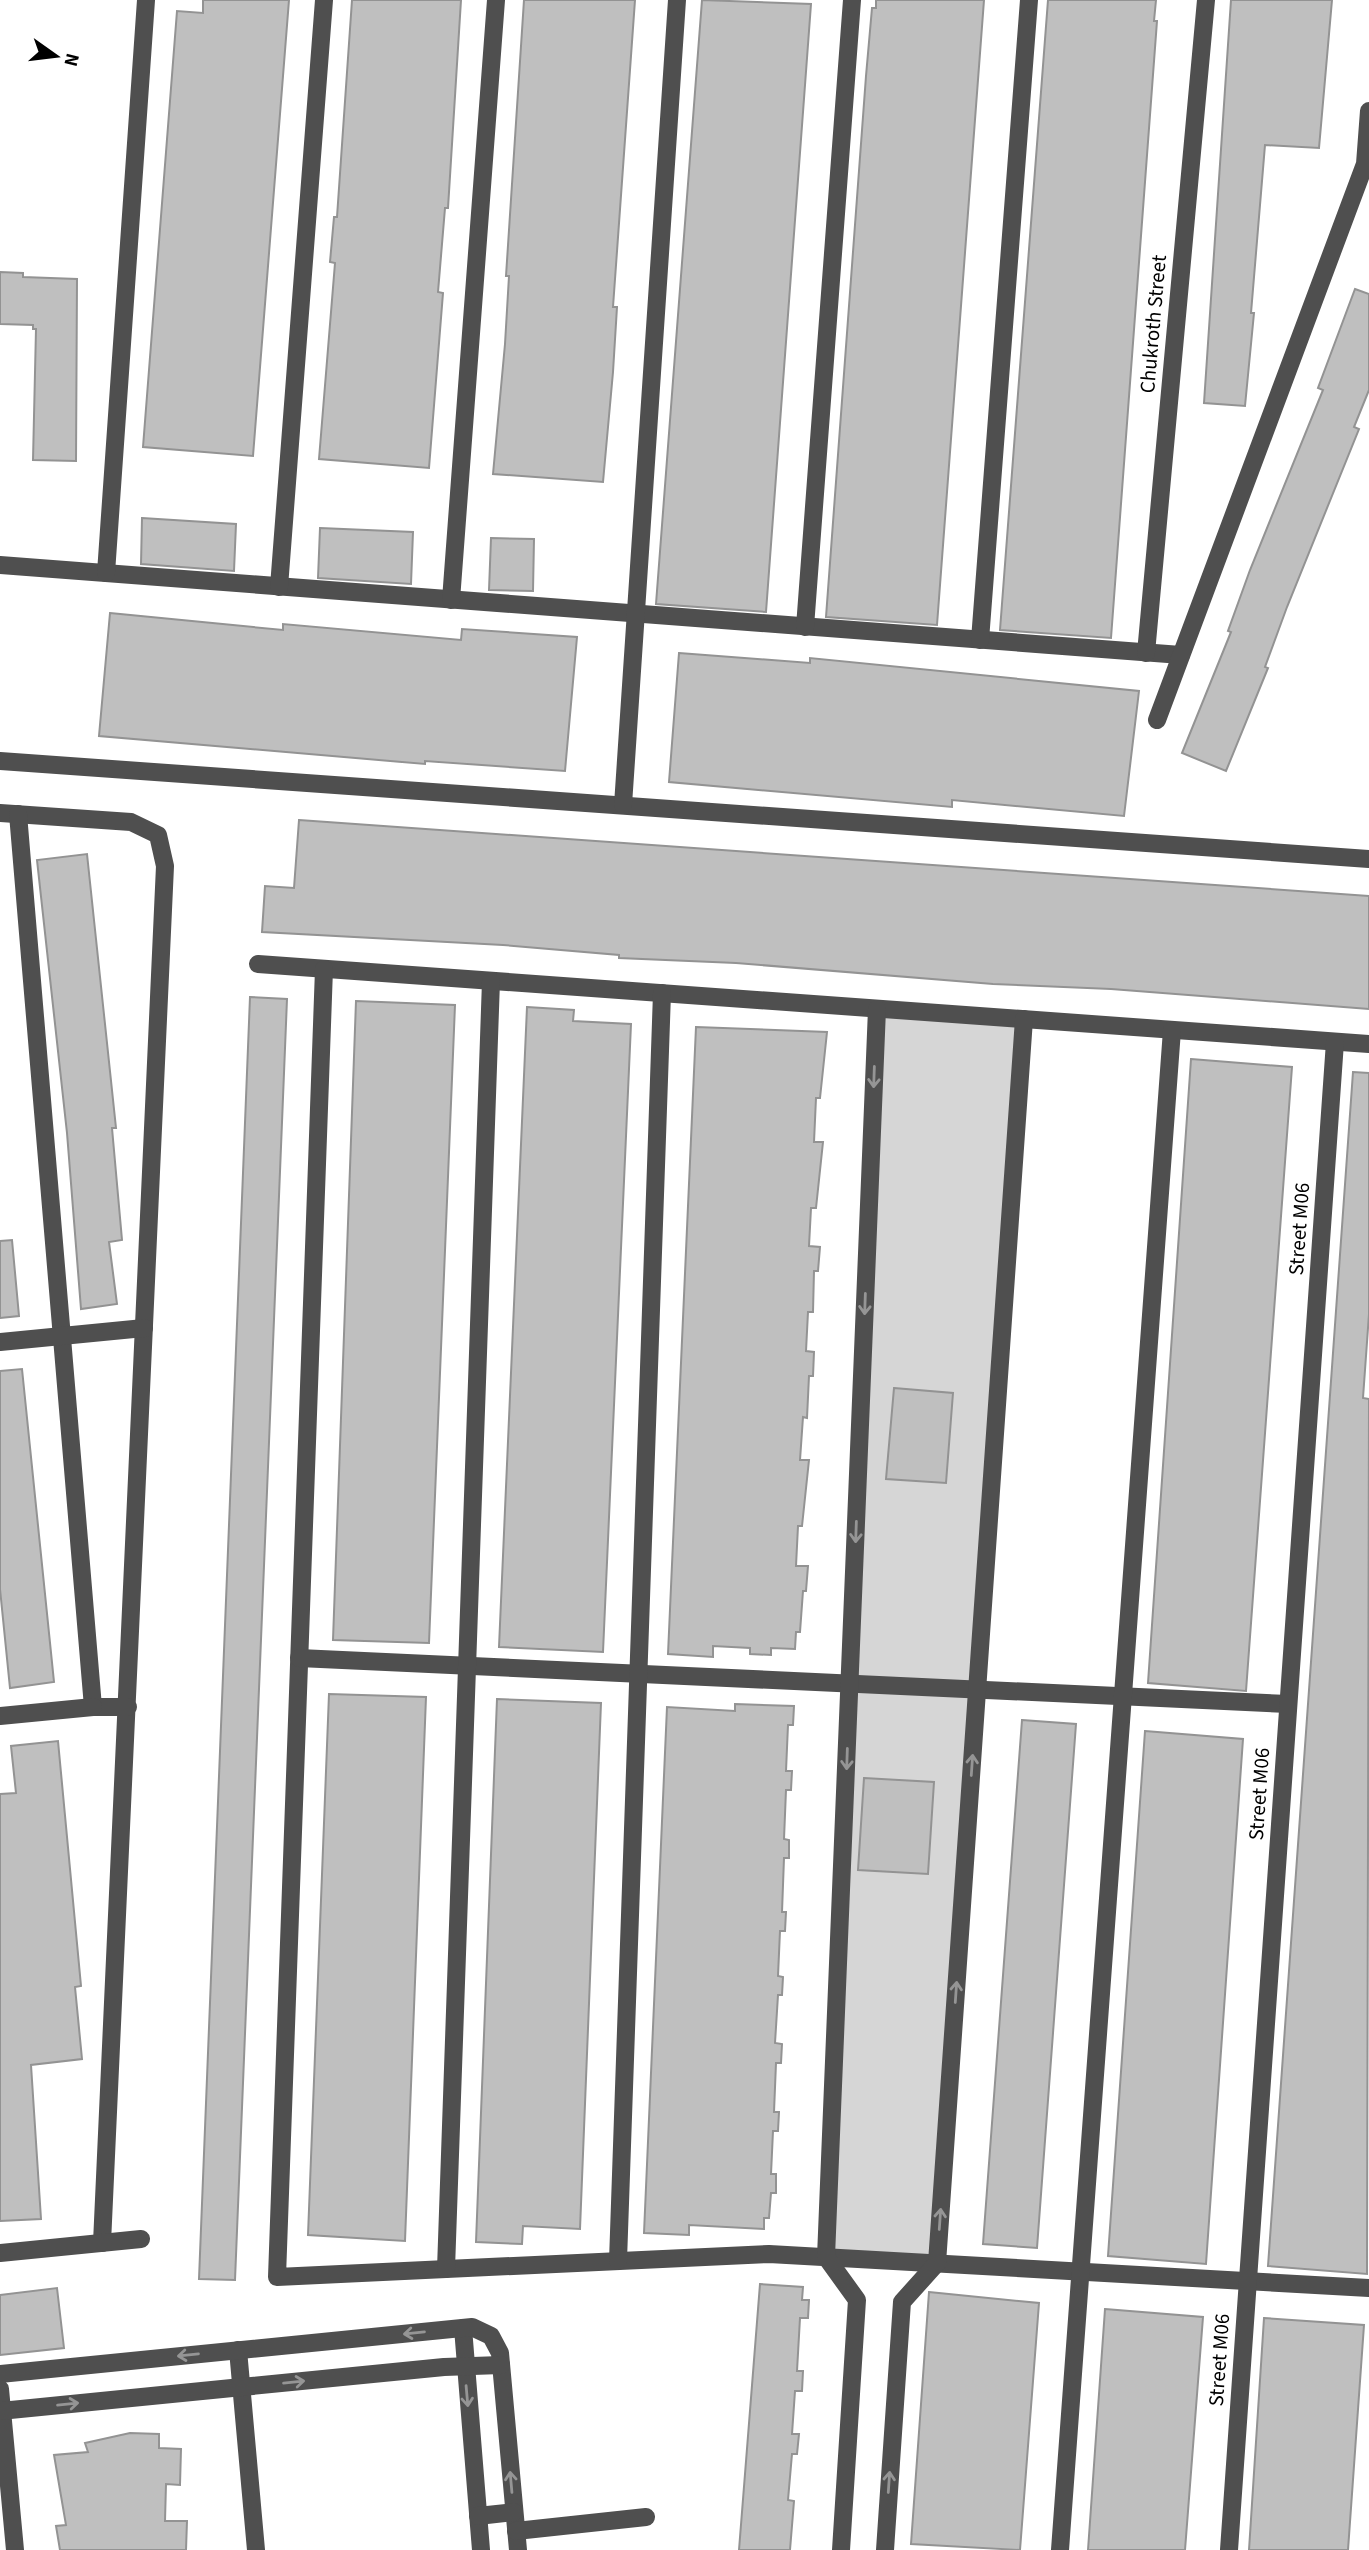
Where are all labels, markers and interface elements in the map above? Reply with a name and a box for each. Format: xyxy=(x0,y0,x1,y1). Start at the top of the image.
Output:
north arrow xyxy=(21,21,91,91)
text: N xyxy=(56,50,86,69)
street label: Chukroth Street xyxy=(1132,254,1174,394)
one-way arrow xyxy=(868,1065,881,1088)
street label: Street M06 xyxy=(1281,1182,1317,1276)
one-way arrow xyxy=(859,1292,872,1315)
one-way arrow xyxy=(849,1520,862,1543)
one-way arrow xyxy=(840,1747,853,1770)
street label: Street M06 xyxy=(1241,1747,1277,1841)
one-way arrow xyxy=(965,1754,978,1777)
one-way arrow xyxy=(950,1982,963,2004)
one-way arrow xyxy=(934,2209,947,2231)
street label: Street M06 xyxy=(1201,2313,1237,2407)
one-way arrow xyxy=(404,2327,426,2340)
one-way arrow xyxy=(177,2349,200,2362)
one-way arrow xyxy=(282,2375,305,2388)
one-way arrow xyxy=(460,2384,473,2407)
one-way arrow xyxy=(56,2398,79,2411)
one-way arrow xyxy=(505,2471,518,2494)
one-way arrow xyxy=(883,2471,896,2494)

